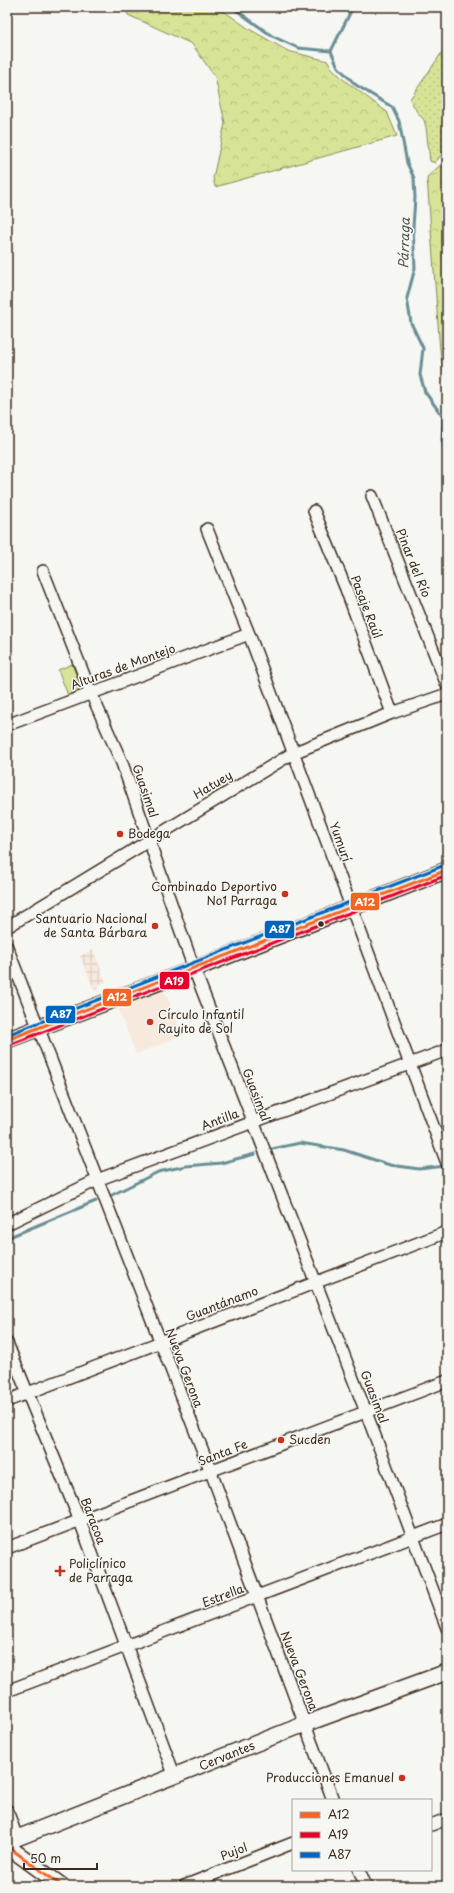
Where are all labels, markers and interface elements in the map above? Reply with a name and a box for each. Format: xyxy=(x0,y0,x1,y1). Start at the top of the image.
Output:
water label: Párraga xyxy=(393,217,414,269)
street label: Pinar del Río xyxy=(392,525,436,600)
street label: Pasaje Raúl xyxy=(347,572,387,641)
street label: Alturas de Montejo xyxy=(68,639,178,693)
street label: Guasimal xyxy=(128,762,163,820)
street label: Hatuey xyxy=(190,765,235,803)
street label: Yumurí xyxy=(325,819,357,864)
place label: Bodega xyxy=(128,824,171,842)
marker: Bodega xyxy=(115,829,125,839)
place label: Combinado Deportivo No1 Parraga xyxy=(151,877,277,909)
marker: Combinado Deportivo No1 Parraga xyxy=(280,889,290,899)
line badge: A12 xyxy=(350,892,380,911)
text: A12 xyxy=(355,893,376,910)
place label: Santuario Nacional de Santa Bárbara xyxy=(35,909,147,941)
unlabelled marker xyxy=(316,919,326,929)
line badge: A87 xyxy=(264,920,295,939)
text: A87 xyxy=(269,920,292,937)
marker: Santuario Nacional de Santa Bárbara xyxy=(150,921,160,931)
line badge: A19 xyxy=(159,971,190,990)
text: A19 xyxy=(164,972,184,989)
line badge: A12 xyxy=(102,988,132,1007)
text: A12 xyxy=(107,988,128,1005)
line badge: A87 xyxy=(45,1005,76,1024)
text: A87 xyxy=(50,1005,73,1022)
place label: Círculo Infantil Rayito de Sol xyxy=(158,1005,244,1037)
marker: Círculo Infantil Rayito de Sol xyxy=(145,1017,155,1027)
street label: Guasimal xyxy=(239,1066,275,1124)
street label: Antilla xyxy=(198,1103,242,1134)
street label: Guantánamo xyxy=(183,1281,261,1325)
street label: Nueva Gerona xyxy=(162,1325,209,1410)
street label: Guasimal xyxy=(357,1368,393,1426)
place label: Sucden xyxy=(289,1430,331,1448)
street label: Santa Fe xyxy=(195,1434,250,1470)
marker: Sucden xyxy=(276,1435,286,1445)
street label: Baracoa xyxy=(77,1495,111,1547)
place label: Policlínico de Parraga xyxy=(69,1554,133,1586)
marker: Policlínico de Parraga xyxy=(54,1565,66,1577)
street label: Estrella xyxy=(199,1579,247,1611)
street label: Nueva Gerona xyxy=(277,1628,324,1713)
street label: Cervantes xyxy=(196,1736,258,1774)
place label: Producciones Emanuel xyxy=(266,1768,394,1786)
marker: Producciones Emanuel xyxy=(397,1773,407,1783)
legend xyxy=(292,1799,432,1871)
text: A12 xyxy=(328,1805,350,1823)
text: A19 xyxy=(328,1825,348,1843)
street label: Pujol xyxy=(217,1838,250,1864)
scale bar xyxy=(24,1845,97,1871)
text: A87 xyxy=(328,1845,351,1863)
text: 50 m xyxy=(30,1849,61,1867)

